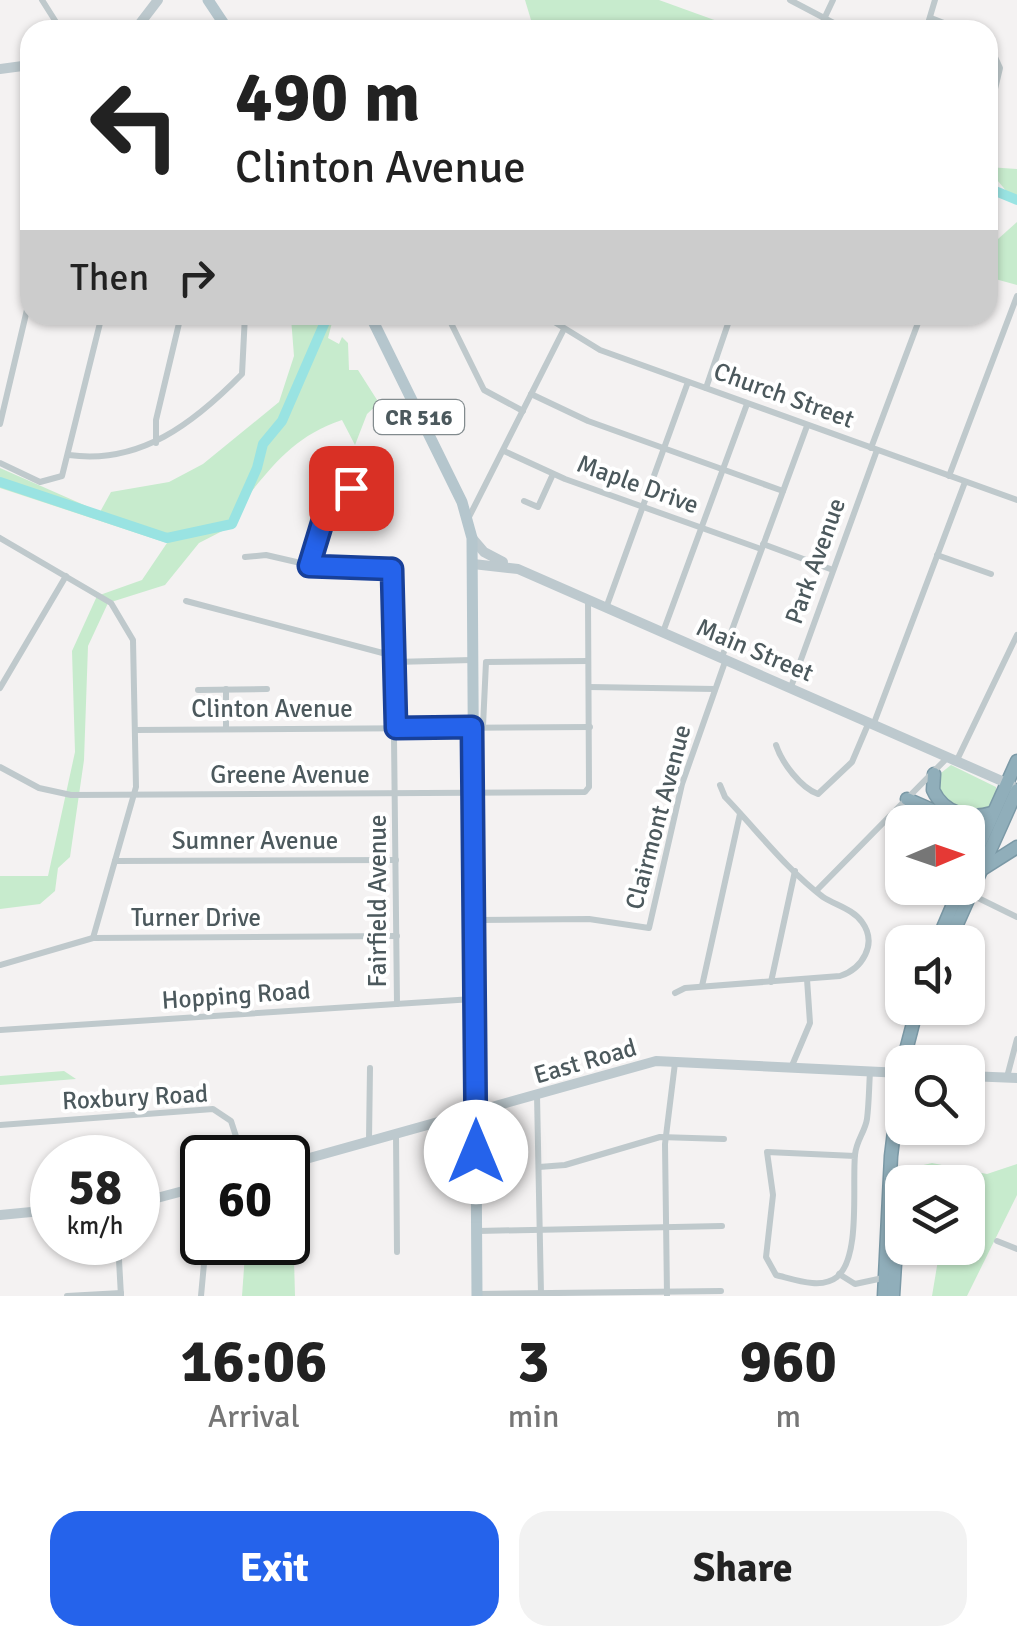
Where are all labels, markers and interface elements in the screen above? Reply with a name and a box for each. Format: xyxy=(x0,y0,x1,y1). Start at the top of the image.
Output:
text: 490 m xyxy=(235,54,420,140)
icon: left xyxy=(70,60,200,190)
text: Clinton Avenue xyxy=(235,140,526,195)
icon: right xyxy=(169,250,224,305)
text: Then xyxy=(70,254,149,301)
street label: Church Street xyxy=(710,355,859,435)
road number: CR 516 xyxy=(374,400,464,434)
pin xyxy=(309,446,394,531)
street label: Maple Drive xyxy=(573,448,703,520)
icon: arrive xyxy=(324,461,379,516)
street label: Park Avenue xyxy=(778,494,852,628)
street label: Main Street xyxy=(692,612,818,689)
street label: Clinton Avenue xyxy=(191,693,353,724)
street label: Clairmont Avenue xyxy=(618,721,698,913)
street label: Greene Avenue xyxy=(210,759,370,790)
north arrow xyxy=(885,805,985,905)
map controls xyxy=(885,805,985,1265)
street label: Fairfield Avenue xyxy=(362,815,393,987)
street label: Sumner Avenue xyxy=(172,825,338,856)
street label: Turner Drive xyxy=(131,902,261,933)
button: sound xyxy=(885,925,985,1025)
street label: Hopping Road xyxy=(161,974,311,1016)
street label: East Road xyxy=(530,1032,640,1090)
button: search xyxy=(885,1045,985,1145)
street label: Roxbury Road xyxy=(61,1078,209,1116)
position arrow xyxy=(424,1100,528,1204)
speed limit sign: 60 xyxy=(180,1135,310,1265)
text: 58 xyxy=(68,1157,122,1219)
button: layers xyxy=(885,1165,985,1265)
text: km/h xyxy=(67,1210,123,1241)
text: 16:06 xyxy=(180,1325,328,1399)
text: 3 xyxy=(517,1325,550,1399)
text: 960 xyxy=(740,1325,837,1399)
text: Arrival xyxy=(208,1397,300,1436)
text: min xyxy=(508,1397,559,1436)
text: m xyxy=(775,1397,801,1436)
button: Exit xyxy=(50,1511,499,1626)
button: Share xyxy=(519,1511,967,1626)

